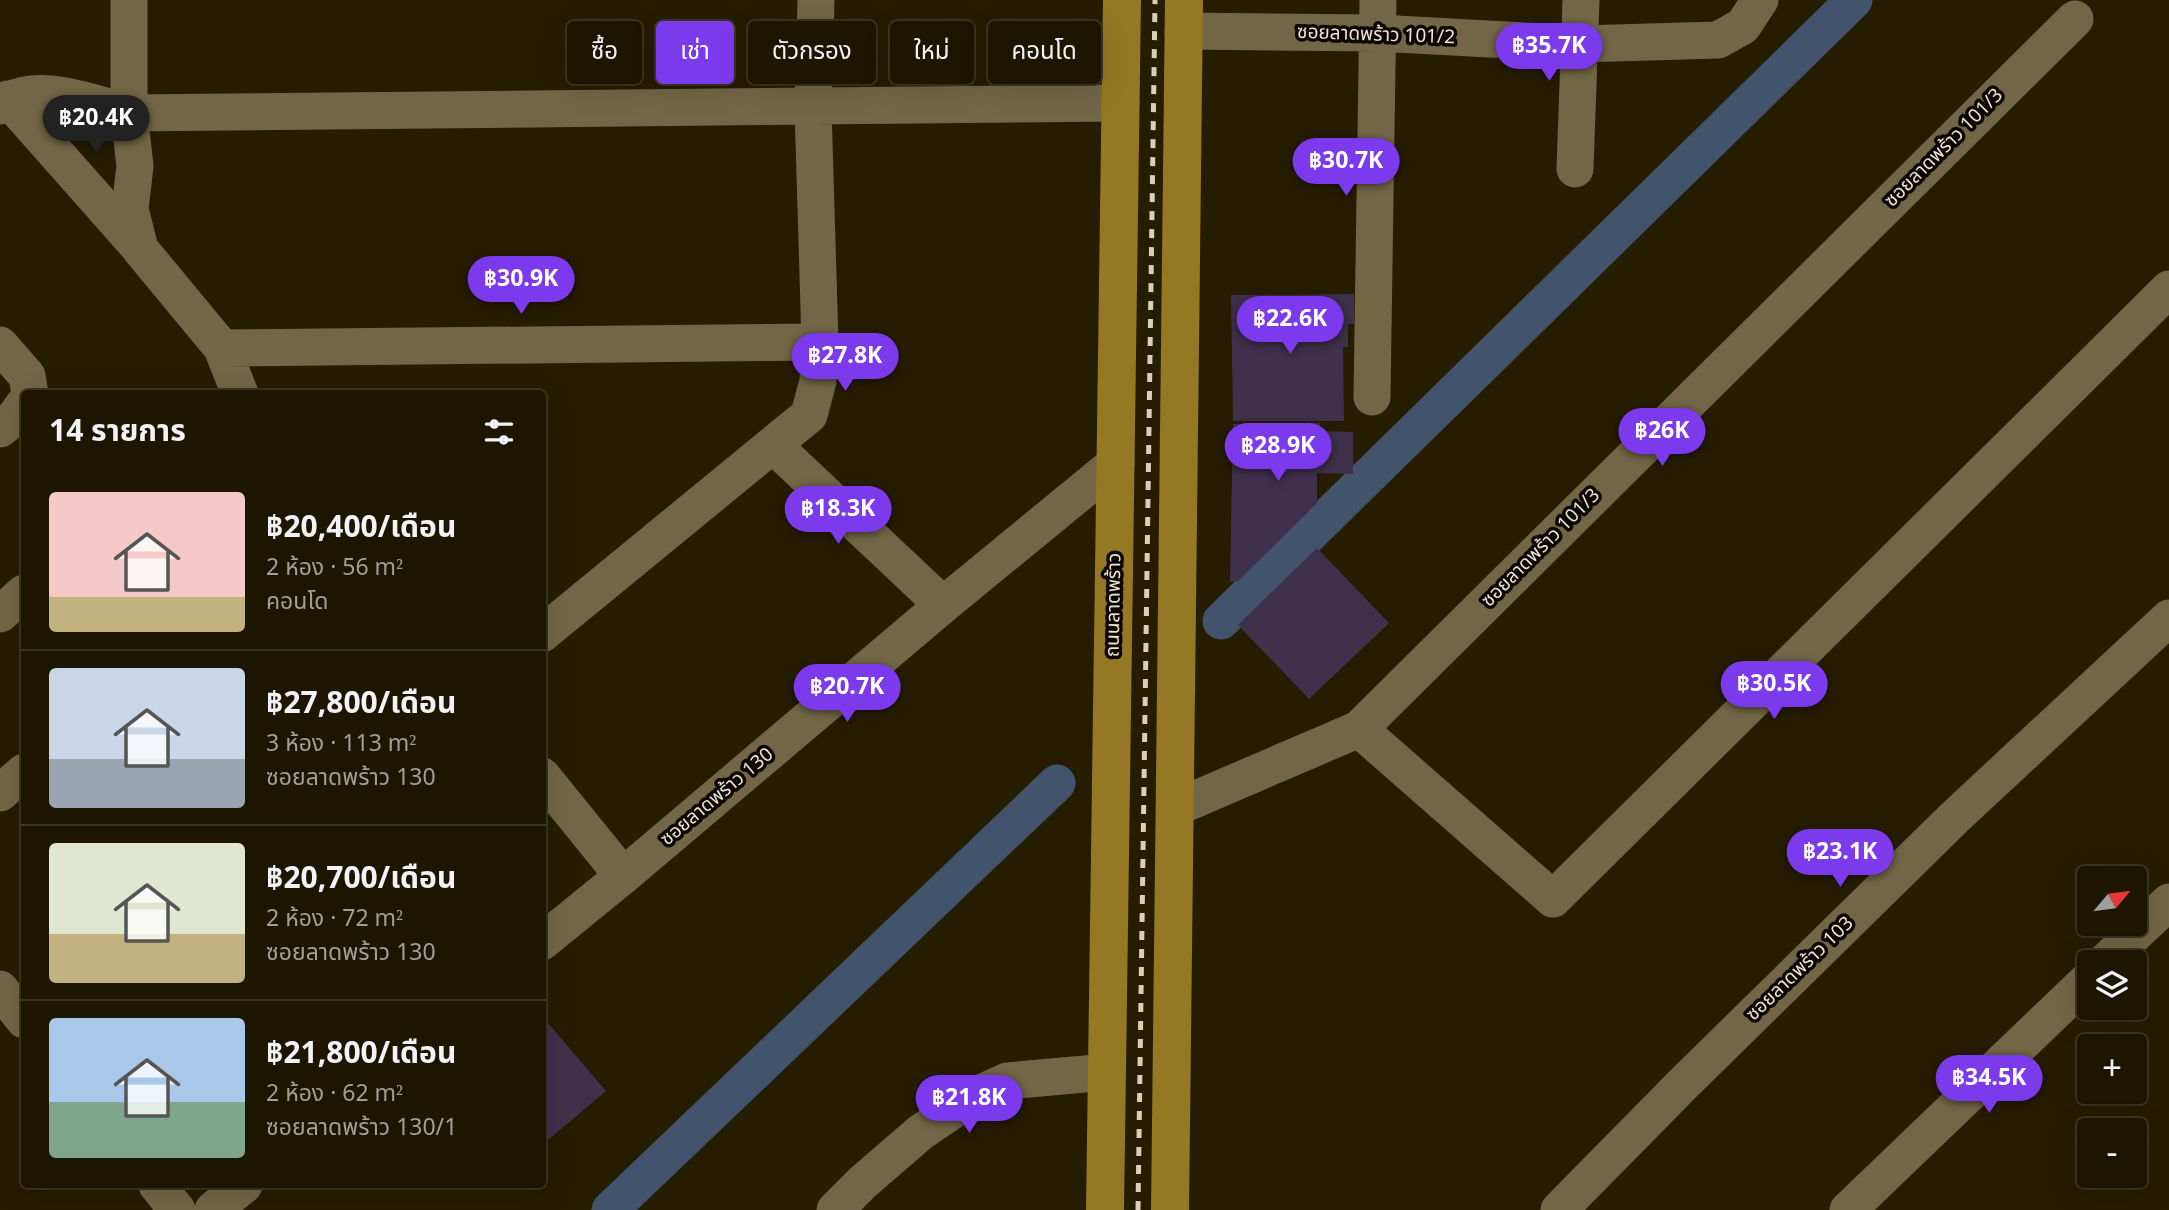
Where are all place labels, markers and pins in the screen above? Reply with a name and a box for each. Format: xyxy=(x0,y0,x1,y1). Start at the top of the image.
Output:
pin: ฿35.7K xyxy=(1492,24,1606,83)
pin: ฿20.4K xyxy=(39,96,153,155)
pin: ฿30.7K xyxy=(1289,138,1403,198)
pin: ฿30.9K xyxy=(464,256,578,316)
pin: ฿22.6K xyxy=(1233,296,1347,356)
pin: ฿27.8K xyxy=(788,334,902,393)
pin: ฿26K xyxy=(1621,408,1703,468)
pin: ฿28.9K xyxy=(1221,424,1335,483)
pin: ฿18.3K xyxy=(781,486,895,546)
pin: ฿30.5K xyxy=(1717,662,1831,721)
pin: ฿20.7K xyxy=(790,664,904,724)
pin: ฿23.1K xyxy=(1783,830,1897,889)
pin: ฿34.5K xyxy=(1932,1056,2046,1115)
pin: ฿21.8K xyxy=(912,1076,1026,1135)

